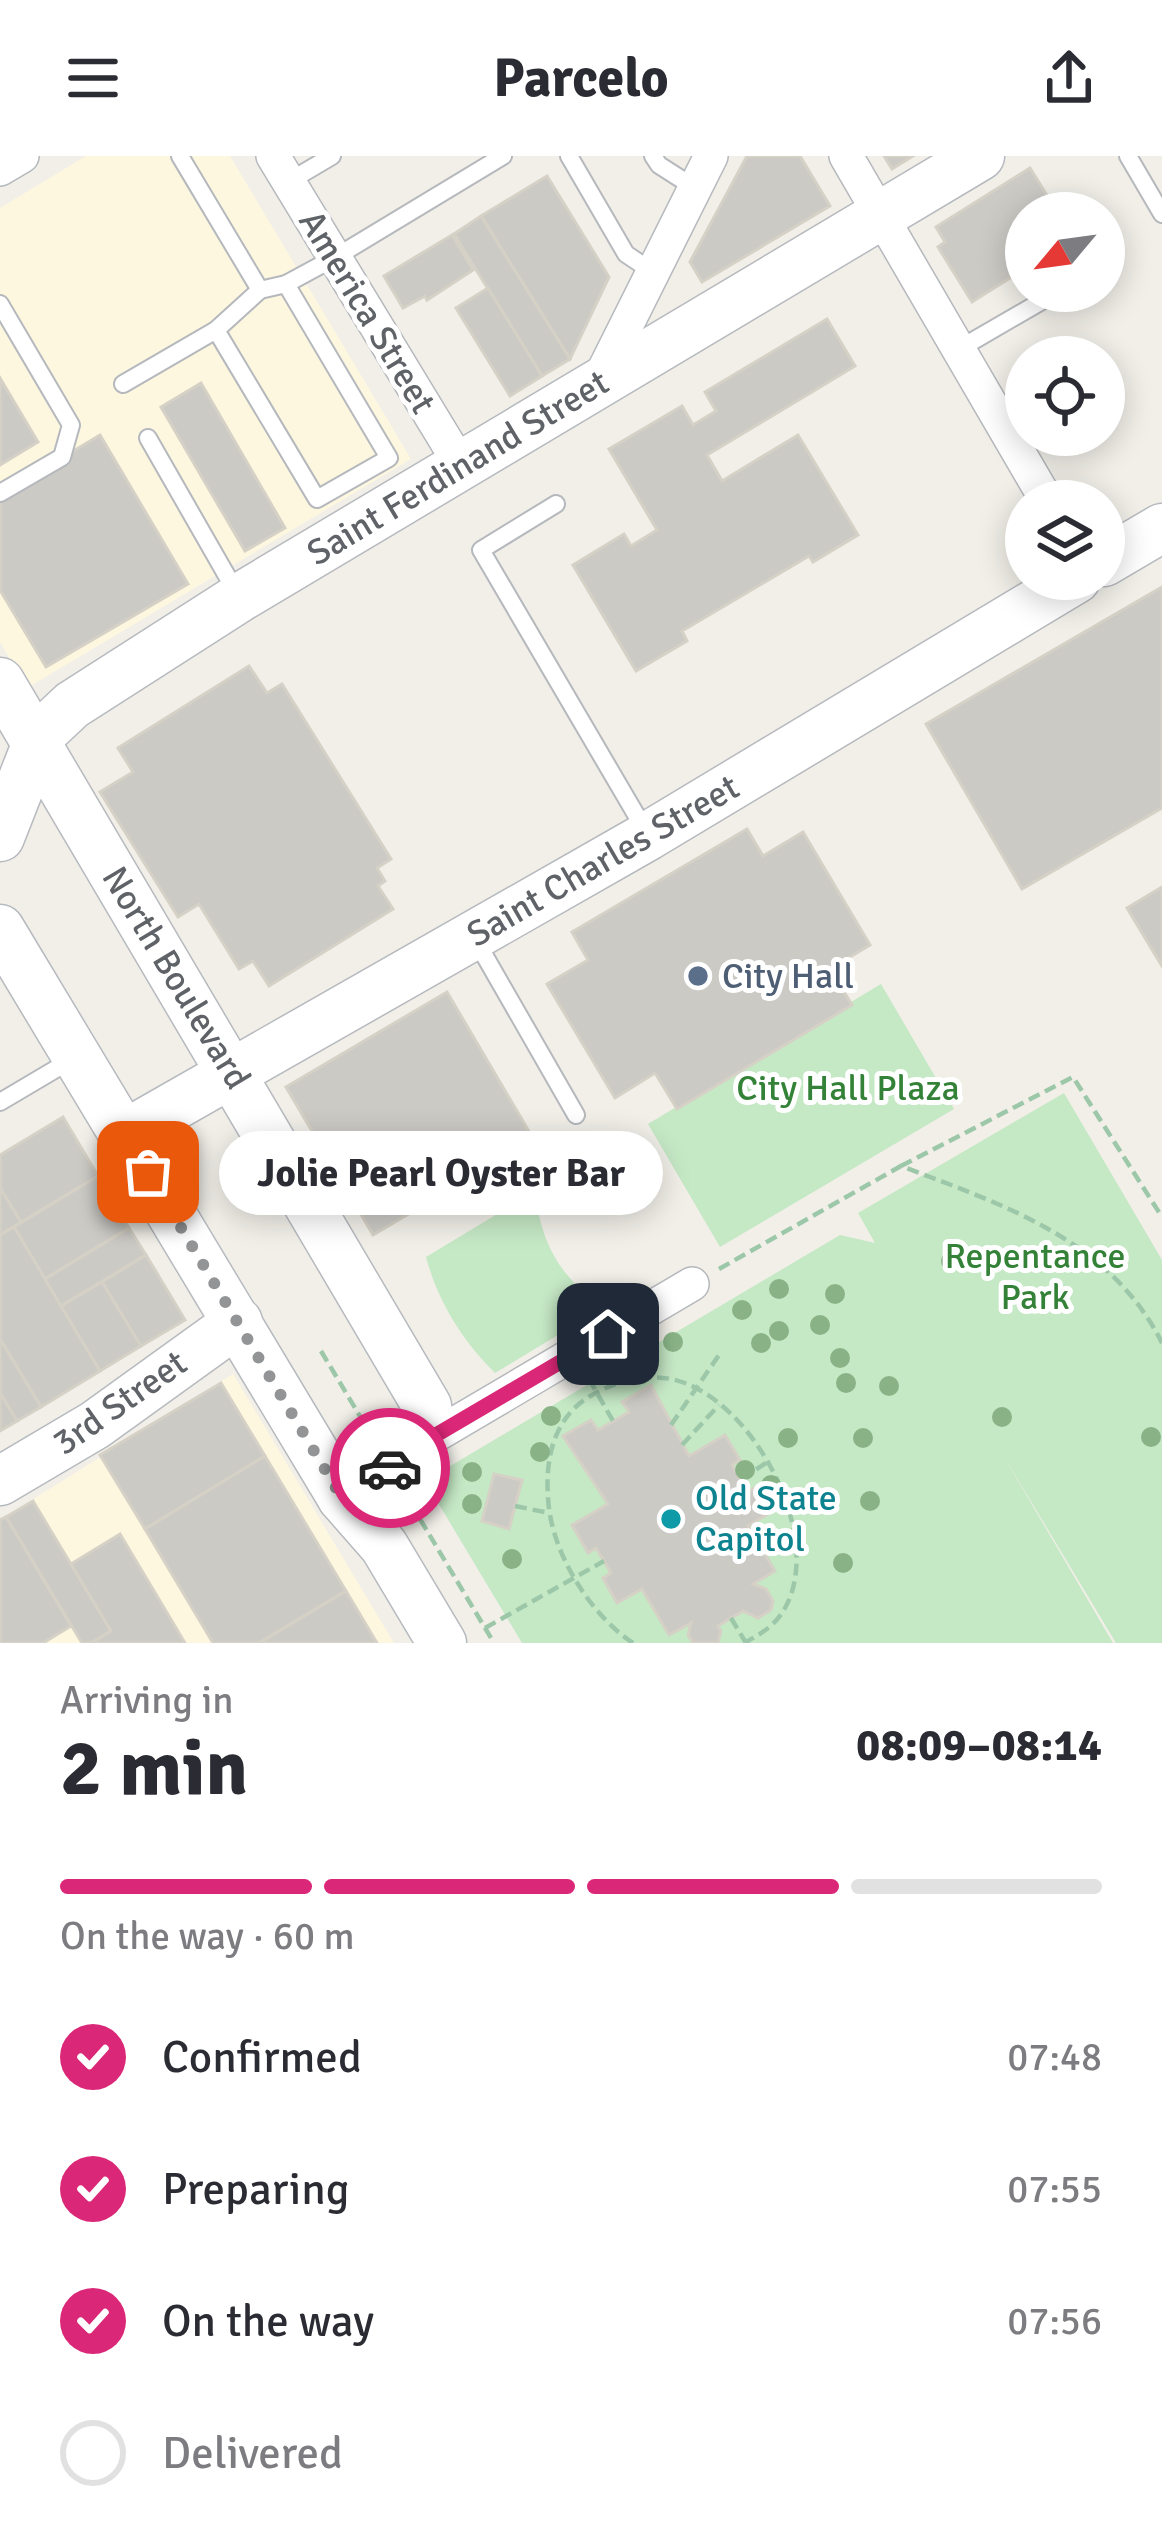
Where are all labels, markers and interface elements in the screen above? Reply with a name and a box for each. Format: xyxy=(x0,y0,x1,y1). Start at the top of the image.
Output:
icon: menu xyxy=(60,45,126,111)
text: Parcelo xyxy=(493,45,669,112)
icon: share xyxy=(1036,45,1102,111)
north arrow xyxy=(1005,192,1125,312)
map controls xyxy=(1005,192,1125,600)
street label: America Street xyxy=(289,202,445,422)
button: locate xyxy=(1005,336,1125,456)
street label: Saint Ferdinand Street xyxy=(299,360,617,576)
button: layers xyxy=(1005,480,1125,600)
street label: Saint Charles Street xyxy=(459,765,747,957)
street label: North Boulevard xyxy=(92,858,260,1098)
place label: City Hall xyxy=(722,954,854,999)
marker: City Hall xyxy=(685,963,711,989)
park label: City Hall Plaza xyxy=(736,1066,960,1111)
pin xyxy=(97,1121,199,1223)
callout: Jolie Pearl Oyster Bar xyxy=(220,1130,664,1214)
icon: bag xyxy=(115,1139,181,1205)
text: Jolie Pearl Oyster Bar xyxy=(257,1149,625,1197)
park label: Repentance Park xyxy=(944,1234,1126,1320)
pin xyxy=(557,1283,659,1385)
icon: home xyxy=(575,1301,641,1367)
street label: 3rd Street xyxy=(44,1341,196,1465)
courier xyxy=(330,1408,450,1528)
icon: car xyxy=(357,1435,423,1501)
place label: Old State Capitol xyxy=(695,1476,837,1562)
marker: Old State Capitol xyxy=(658,1506,684,1532)
text: Arriving in xyxy=(60,1676,234,1724)
text: 08:09–08:14 xyxy=(856,1718,1102,1773)
text: 2 min xyxy=(60,1721,248,1817)
text: On the way · 60 m xyxy=(60,1912,355,1960)
icon: check xyxy=(60,2024,126,2090)
text: Confirmed xyxy=(162,2030,362,2085)
text: 07:48 xyxy=(1007,2033,1102,2081)
icon: check xyxy=(60,2156,126,2222)
text: Preparing xyxy=(162,2162,350,2217)
text: 07:55 xyxy=(1007,2165,1102,2213)
icon: check xyxy=(60,2288,126,2354)
text: On the way xyxy=(162,2294,374,2349)
text: 07:56 xyxy=(1007,2297,1102,2345)
text: Delivered xyxy=(162,2426,343,2481)

